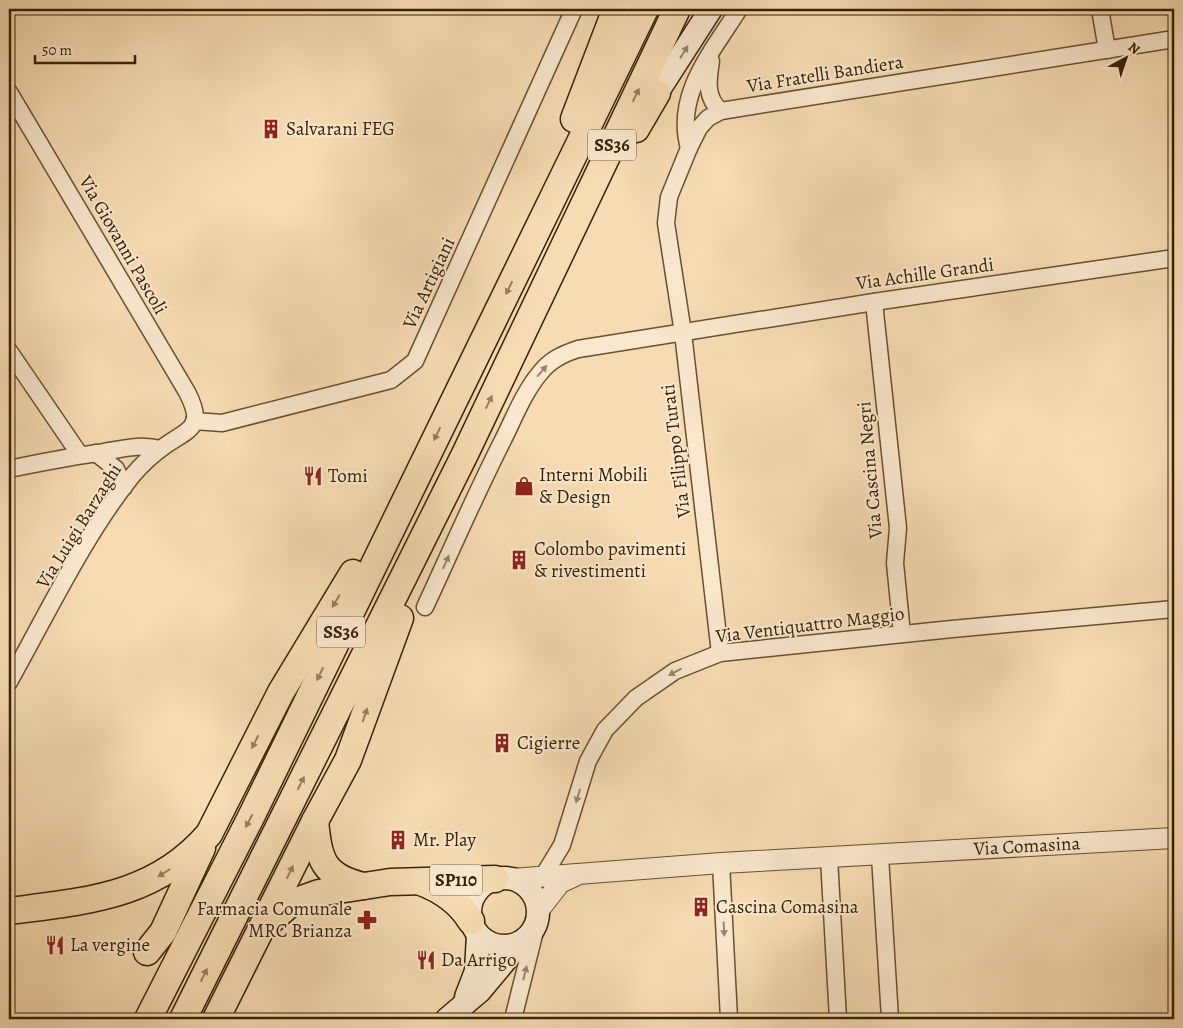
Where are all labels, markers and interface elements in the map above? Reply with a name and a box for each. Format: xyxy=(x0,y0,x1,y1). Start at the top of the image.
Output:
scale bar xyxy=(35,32,135,64)
north arrow xyxy=(1100,32,1150,82)
text: N xyxy=(1124,38,1144,59)
text: 50 m xyxy=(42,40,72,60)
one-way arrow xyxy=(679,45,688,59)
street label: Via Fratelli Bandiera xyxy=(744,49,905,99)
one-way arrow xyxy=(632,87,640,102)
place label: Salvarani FEG xyxy=(286,116,395,142)
building icon: Salvarani FEG xyxy=(260,118,282,140)
road number: SS36 xyxy=(588,130,636,160)
street label: Via Giovanni Pascoli xyxy=(72,170,173,319)
street label: Via Artigiani xyxy=(396,233,461,334)
street label: Via Achille Grandi xyxy=(853,251,996,297)
one-way arrow xyxy=(505,281,513,295)
one-way arrow xyxy=(537,364,548,377)
street label: Via Filippo Turati xyxy=(655,383,697,520)
one-way arrow xyxy=(485,395,493,409)
street label: Via Cascina Negri xyxy=(851,400,889,541)
one-way arrow xyxy=(433,426,441,441)
street label: Via Luigi Barzaghi xyxy=(30,459,128,594)
place label: Interni Mobili & Design xyxy=(539,462,648,510)
place label: Tomi xyxy=(328,463,368,489)
restaurant icon: Tomi xyxy=(302,465,324,487)
shop icon: Interni Mobili & Design xyxy=(513,475,535,497)
place label: Colombo pavimenti & rivestimenti xyxy=(534,536,686,584)
building icon: Colombo pavimenti & rivestimenti xyxy=(508,549,530,571)
one-way arrow xyxy=(442,555,450,569)
one-way arrow xyxy=(331,594,340,608)
street label: Via Ventiquattro Maggio xyxy=(713,601,906,650)
road number: SS36 xyxy=(317,616,365,648)
one-way arrow xyxy=(316,667,325,682)
one-way arrow xyxy=(667,668,682,676)
one-way arrow xyxy=(361,707,369,722)
place label: Cigierre xyxy=(517,730,580,756)
building icon: Cigierre xyxy=(491,732,513,754)
one-way arrow xyxy=(251,735,259,749)
one-way arrow xyxy=(297,776,305,790)
one-way arrow xyxy=(573,788,581,803)
one-way arrow xyxy=(245,813,253,828)
place label: Mr. Play xyxy=(413,827,476,853)
building icon: Mr. Play xyxy=(387,829,409,851)
street label: Via Comasina xyxy=(972,830,1081,862)
road number: SP110 xyxy=(430,864,482,896)
one-way arrow xyxy=(286,865,294,879)
one-way arrow xyxy=(157,868,171,877)
place label: Cascina Comasina xyxy=(716,894,859,920)
place label: Farmacia Comunale MRC Brianza xyxy=(197,896,352,944)
building icon: Cascina Comasina xyxy=(690,896,712,918)
pharmacy icon: Farmacia Comunale MRC Brianza xyxy=(356,909,378,931)
one-way arrow xyxy=(721,921,729,937)
place label: La vergine xyxy=(70,932,150,958)
restaurant icon: La vergine xyxy=(44,934,66,956)
place label: Da Arrigo xyxy=(441,947,517,973)
restaurant icon: Da Arrigo xyxy=(415,949,437,971)
one-way arrow xyxy=(521,965,529,981)
one-way arrow xyxy=(201,968,209,982)

